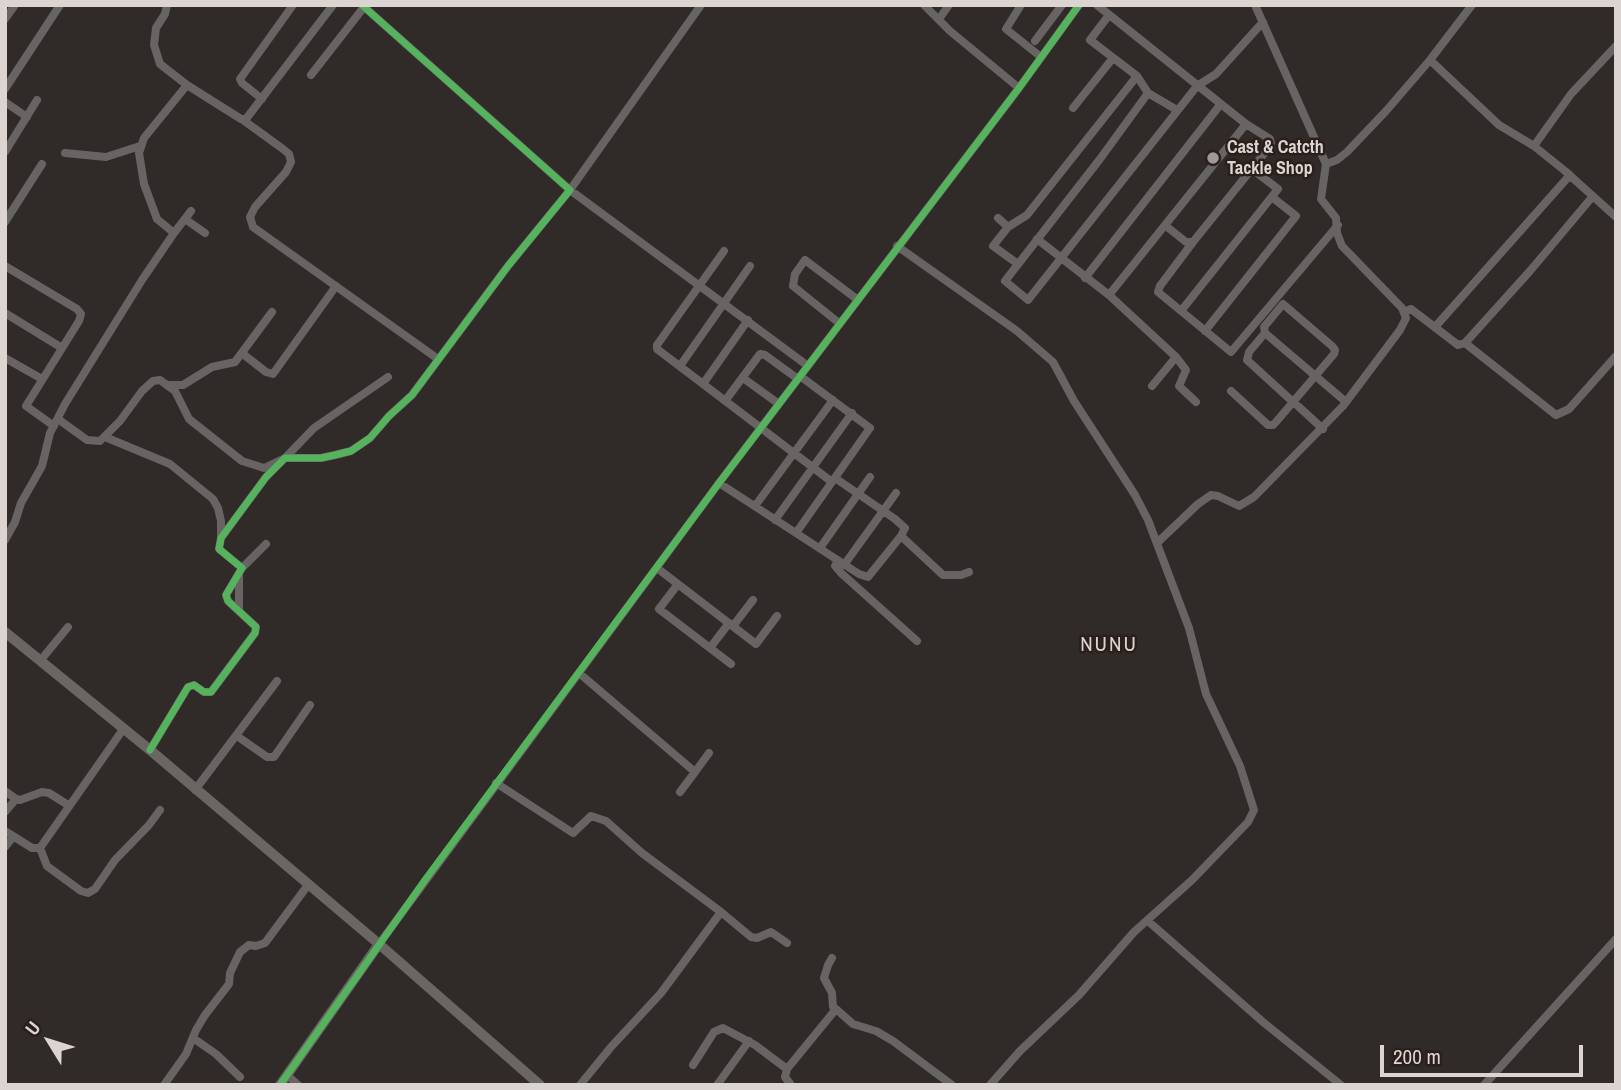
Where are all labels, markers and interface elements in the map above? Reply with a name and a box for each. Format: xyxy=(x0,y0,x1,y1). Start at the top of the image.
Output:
place label: Cast & Catcth Tackle Shop xyxy=(1227,137,1324,180)
marker: Cast & Catcth Tackle Shop xyxy=(1205,150,1221,166)
district label: NUNU xyxy=(1081,632,1137,658)
north arrow xyxy=(14,1006,84,1076)
text: U xyxy=(19,1016,46,1041)
scale bar xyxy=(1383,1030,1586,1074)
text: 200 m xyxy=(1393,1042,1441,1071)

